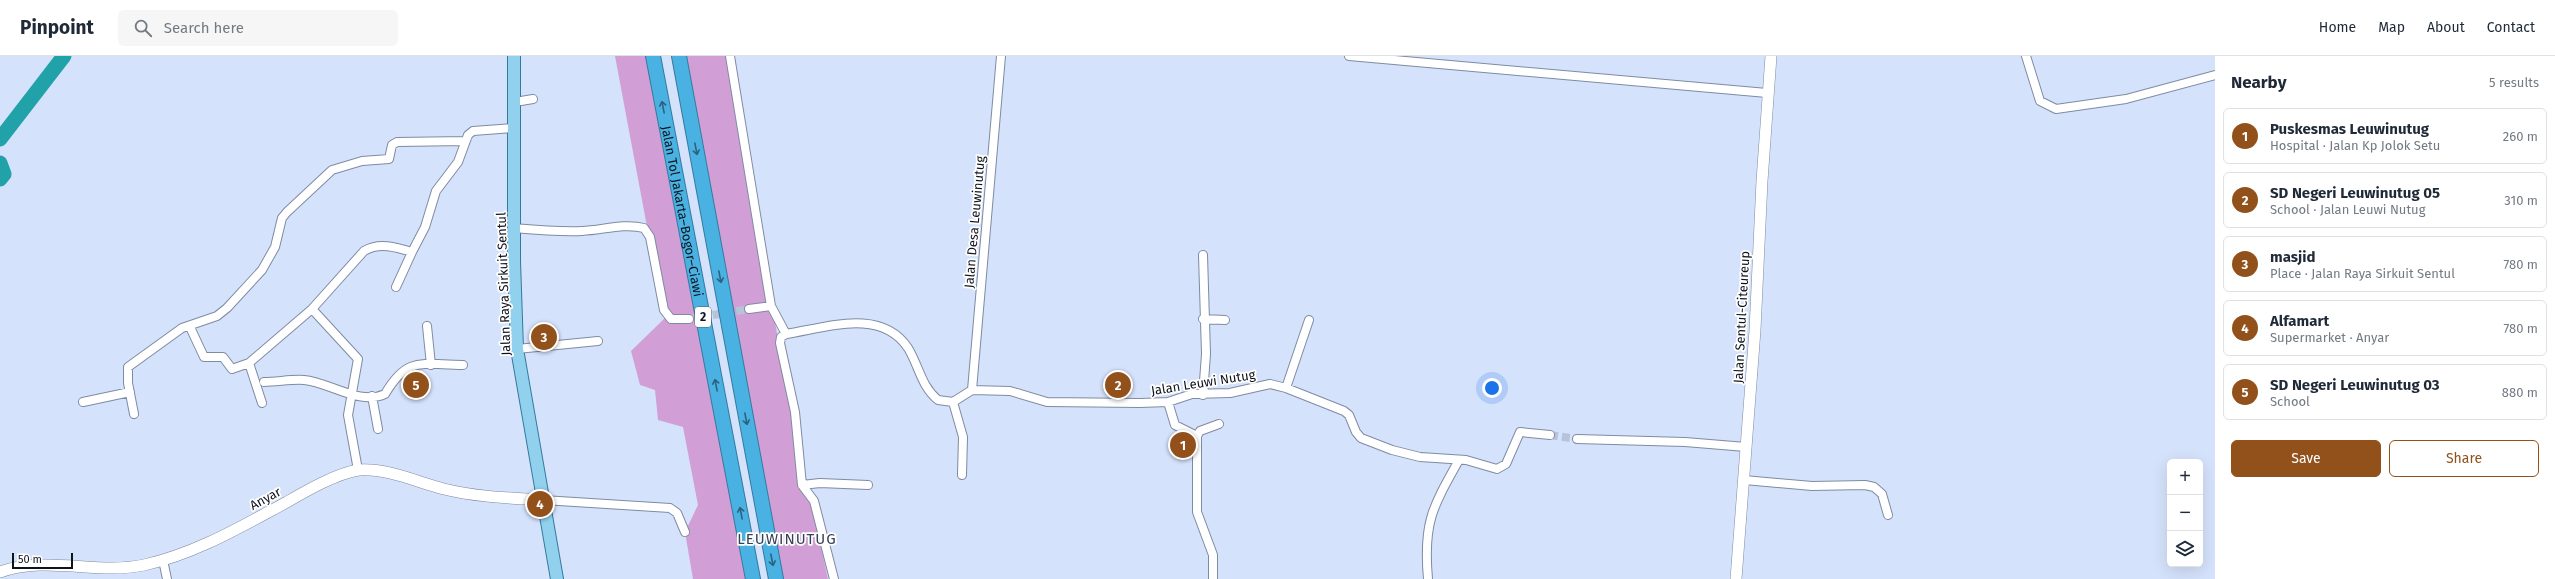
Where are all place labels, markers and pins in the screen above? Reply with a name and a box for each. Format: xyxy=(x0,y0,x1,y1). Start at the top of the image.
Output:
pin: 3 xyxy=(531,322,557,352)
pin: 5 xyxy=(403,370,429,400)
pin: 2 xyxy=(1105,370,1131,400)
pin: 1 xyxy=(1170,430,1196,460)
pin: 4 xyxy=(527,489,553,519)

